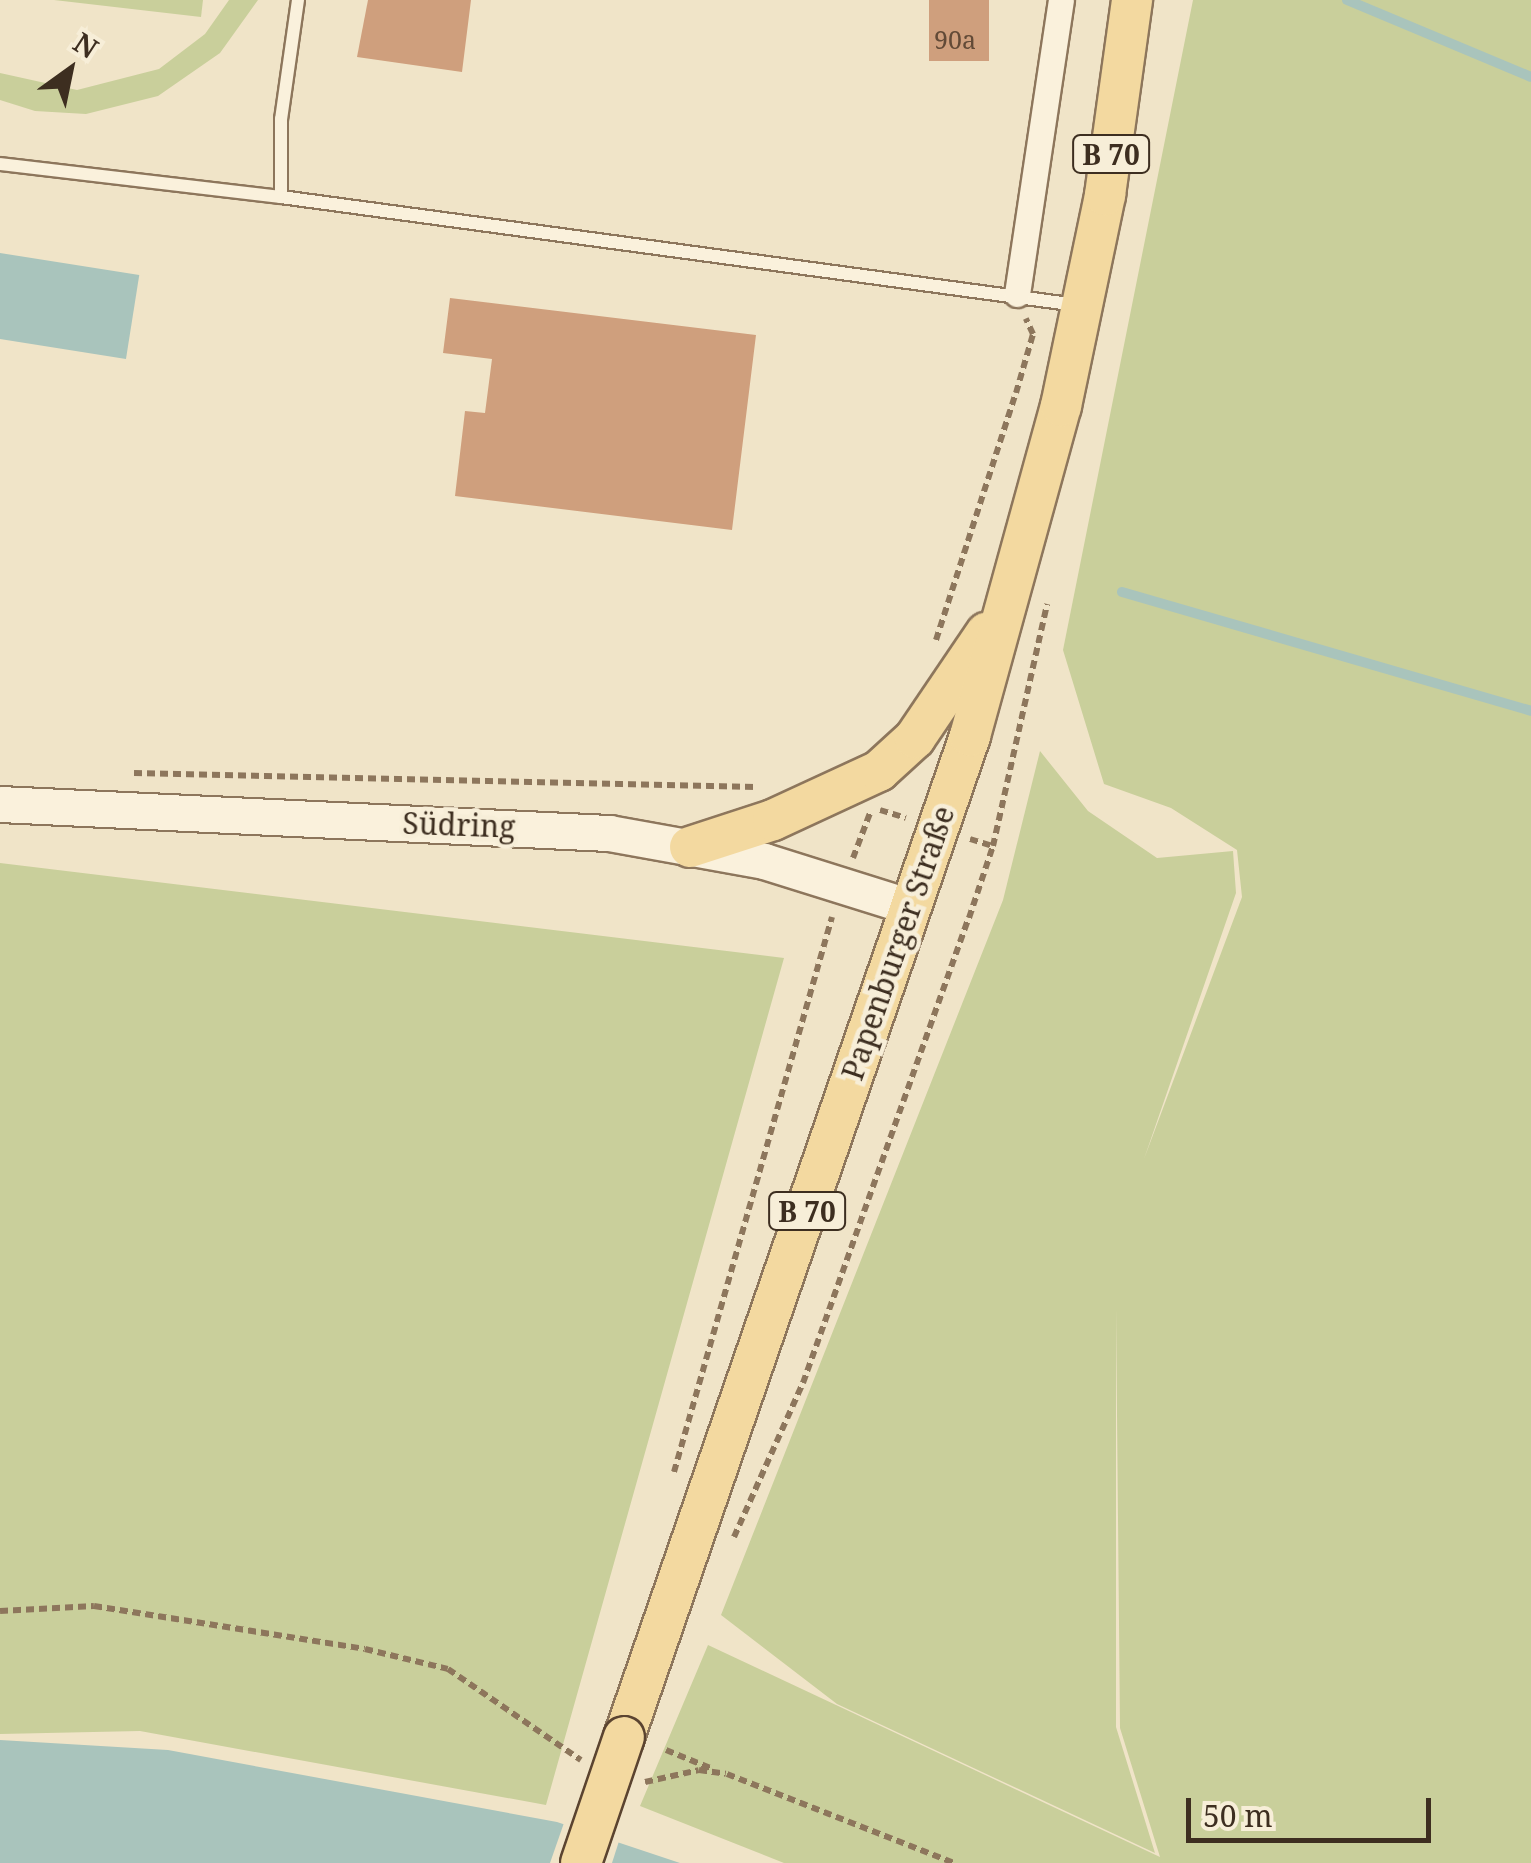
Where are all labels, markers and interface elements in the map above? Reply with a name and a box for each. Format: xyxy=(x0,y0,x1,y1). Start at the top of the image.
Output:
north arrow xyxy=(20,20,120,120)
text: N xyxy=(67,23,106,67)
house number: 90a xyxy=(934,24,976,54)
road number: B 70 xyxy=(1071,131,1151,177)
street label: Papenburger Straße xyxy=(834,801,962,1085)
street label: Südring xyxy=(402,805,516,845)
road number: B 70 xyxy=(767,1188,847,1234)
scale bar xyxy=(1191,1778,1436,1840)
text: 50 m xyxy=(1203,1795,1273,1836)

